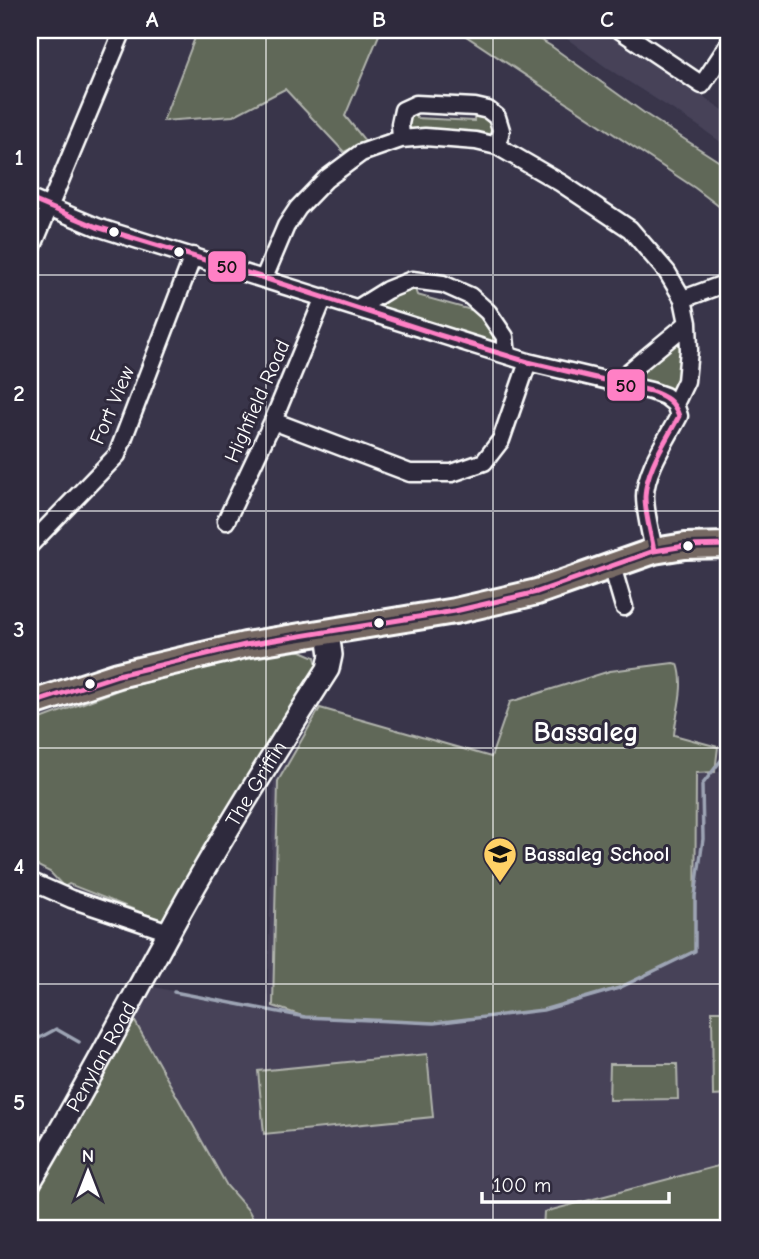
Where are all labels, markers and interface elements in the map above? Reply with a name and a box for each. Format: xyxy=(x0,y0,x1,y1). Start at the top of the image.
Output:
text: A xyxy=(146,6,159,33)
text: B xyxy=(372,6,386,33)
text: C xyxy=(600,6,614,33)
text: 1 xyxy=(14,144,24,171)
unlabelled marker xyxy=(107,225,121,239)
unlabelled marker xyxy=(172,245,186,259)
line badge: 50 xyxy=(207,250,247,283)
text: 50 xyxy=(217,256,237,278)
street label: Highfield Road xyxy=(219,336,295,466)
street label: Fort View xyxy=(85,362,139,448)
line badge: 50 xyxy=(606,368,646,402)
text: 50 xyxy=(616,375,636,397)
text: 2 xyxy=(13,380,25,407)
unlabelled marker xyxy=(681,539,695,553)
text: 3 xyxy=(13,616,25,643)
unlabelled marker xyxy=(372,616,386,630)
unlabelled marker xyxy=(83,677,97,691)
district label: Bassaleg xyxy=(533,716,639,748)
street label: The Griffin xyxy=(220,736,291,831)
school or university icon: Bassaleg School xyxy=(481,835,519,884)
place label: Bassaleg School xyxy=(524,842,669,866)
text: 4 xyxy=(14,853,25,880)
street label: Penylan Road xyxy=(61,998,141,1116)
text: 5 xyxy=(13,1089,25,1116)
north arrow xyxy=(52,1136,122,1206)
text: N xyxy=(82,1145,94,1167)
scale bar xyxy=(482,1161,670,1205)
text: 100 m xyxy=(493,1173,551,1197)

